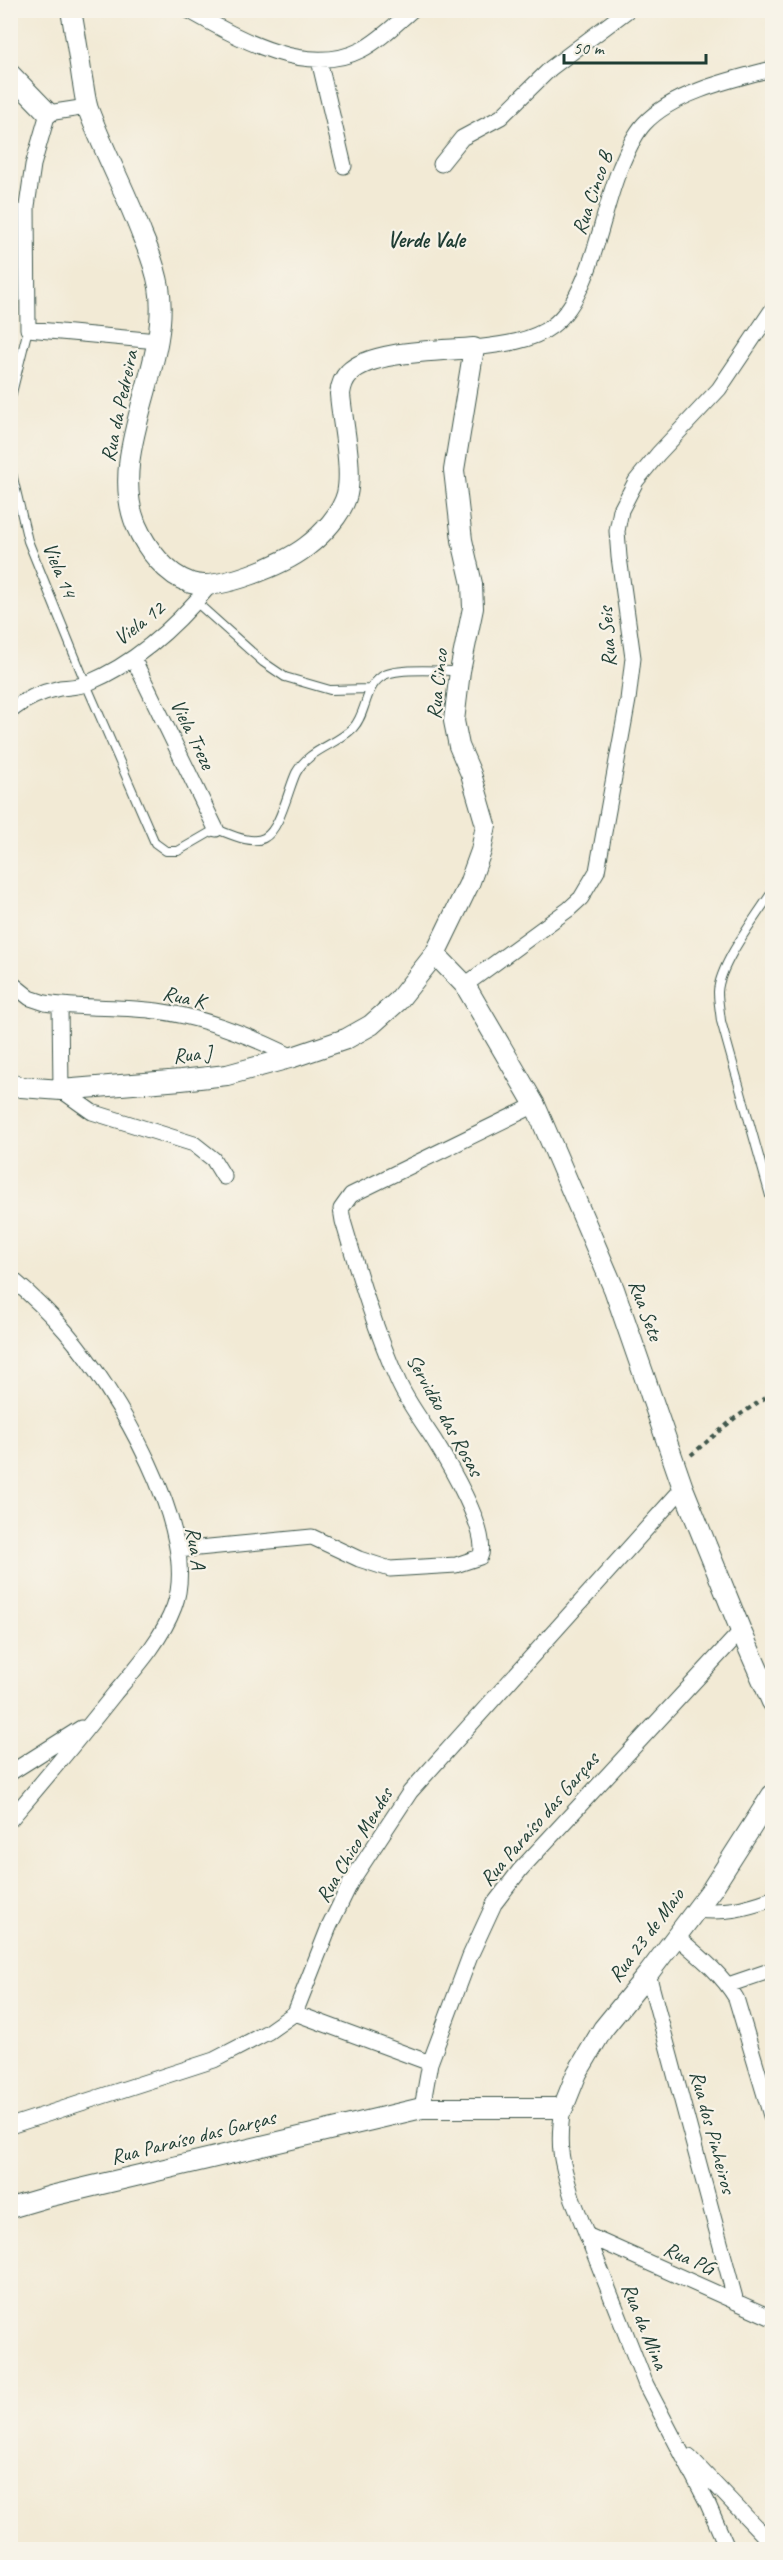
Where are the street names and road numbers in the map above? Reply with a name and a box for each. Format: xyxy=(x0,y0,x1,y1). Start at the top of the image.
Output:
street label: Rua Cinco B xyxy=(566,146,619,238)
street label: Rua da Pedreira xyxy=(95,346,144,464)
street label: Viela 14 xyxy=(37,539,84,604)
street label: Viela 12 xyxy=(108,594,171,651)
street label: Rua Seis xyxy=(592,604,622,668)
street label: Rua Cinco xyxy=(420,646,454,720)
street label: Viela Treze xyxy=(165,695,222,774)
street label: Rua K xyxy=(160,980,211,1015)
street label: Rua J xyxy=(172,1039,216,1069)
street label: Rua Sete xyxy=(623,1276,670,1346)
street label: Servidão das Rosas xyxy=(401,1349,490,1482)
street label: Rua A xyxy=(180,1525,212,1572)
street label: Rua Paraíso das Garças xyxy=(474,1745,605,1891)
street label: Rua Chico Mendes xyxy=(310,1781,399,1907)
street label: Rua 23 de Maio xyxy=(602,1882,691,1987)
street label: Rua dos Pinheiros xyxy=(684,2068,742,2198)
street label: Rua Paraíso das Garças xyxy=(108,2104,280,2170)
street label: Rua PG xyxy=(660,2235,721,2282)
street label: Rua da Mina xyxy=(616,2279,675,2375)

